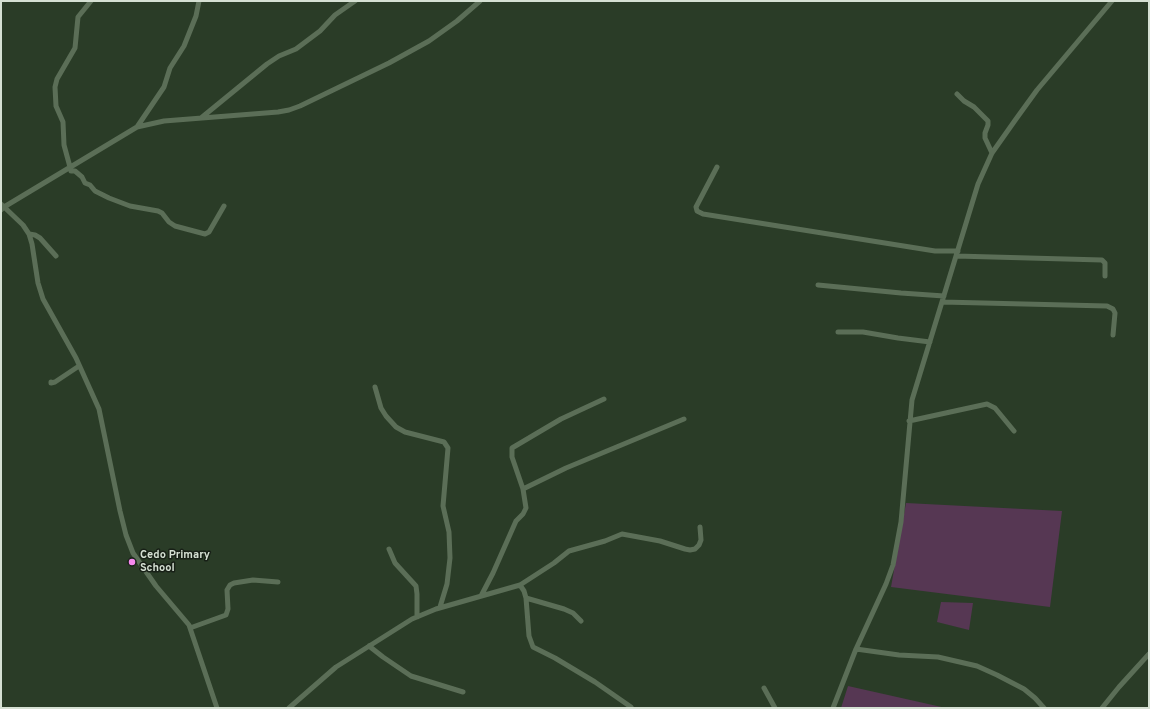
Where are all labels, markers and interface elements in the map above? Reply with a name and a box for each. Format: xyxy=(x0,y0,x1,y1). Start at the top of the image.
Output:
place label: Cedo Primary School xyxy=(140,549,210,575)
marker: Cedo Primary School xyxy=(127,557,137,567)

